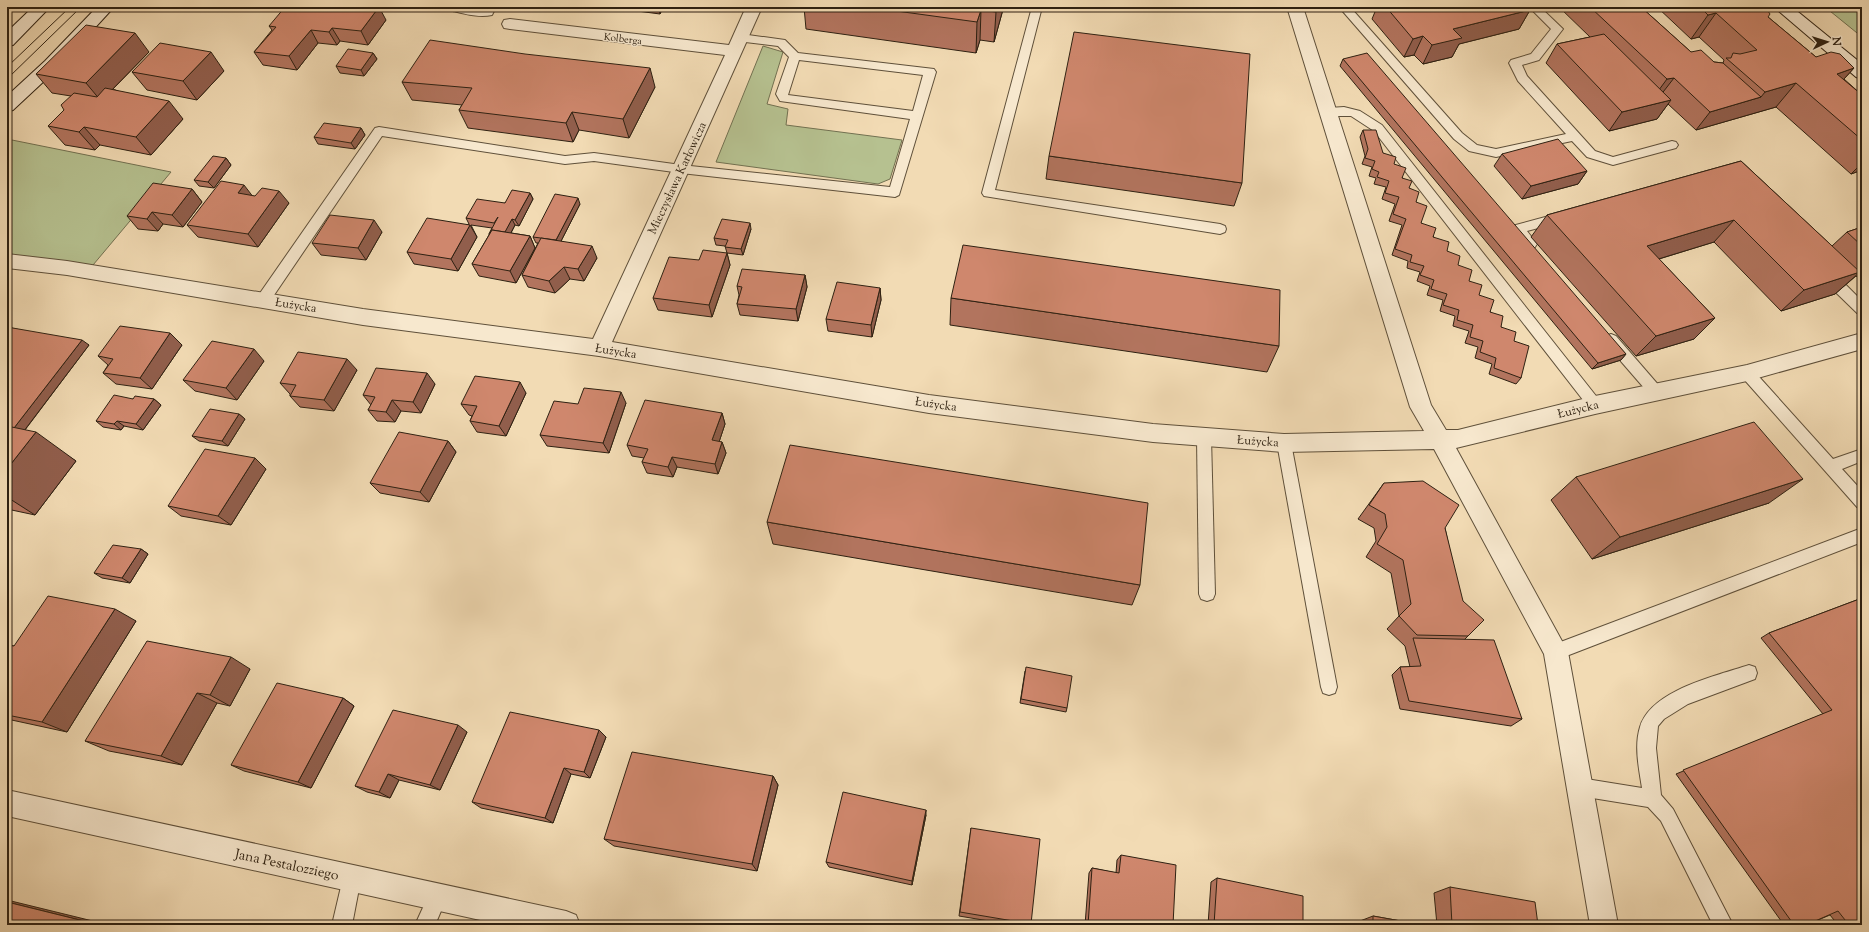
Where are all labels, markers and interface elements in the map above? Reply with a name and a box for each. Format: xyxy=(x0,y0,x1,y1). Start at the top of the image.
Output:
north arrow xyxy=(1807,22,1847,62)
street label: Kolberga xyxy=(603,30,643,49)
text: N xyxy=(1828,35,1844,47)
street label: Mieczysława Karłowicza xyxy=(644,119,712,238)
street label: Łużycka xyxy=(274,294,318,318)
street label: Łużycka xyxy=(594,340,638,364)
street label: Łużycka xyxy=(914,393,958,417)
street label: Łużycka xyxy=(1556,396,1601,424)
street label: Łużycka xyxy=(1236,432,1280,452)
street label: Jana Pestalozziego xyxy=(232,845,341,887)

